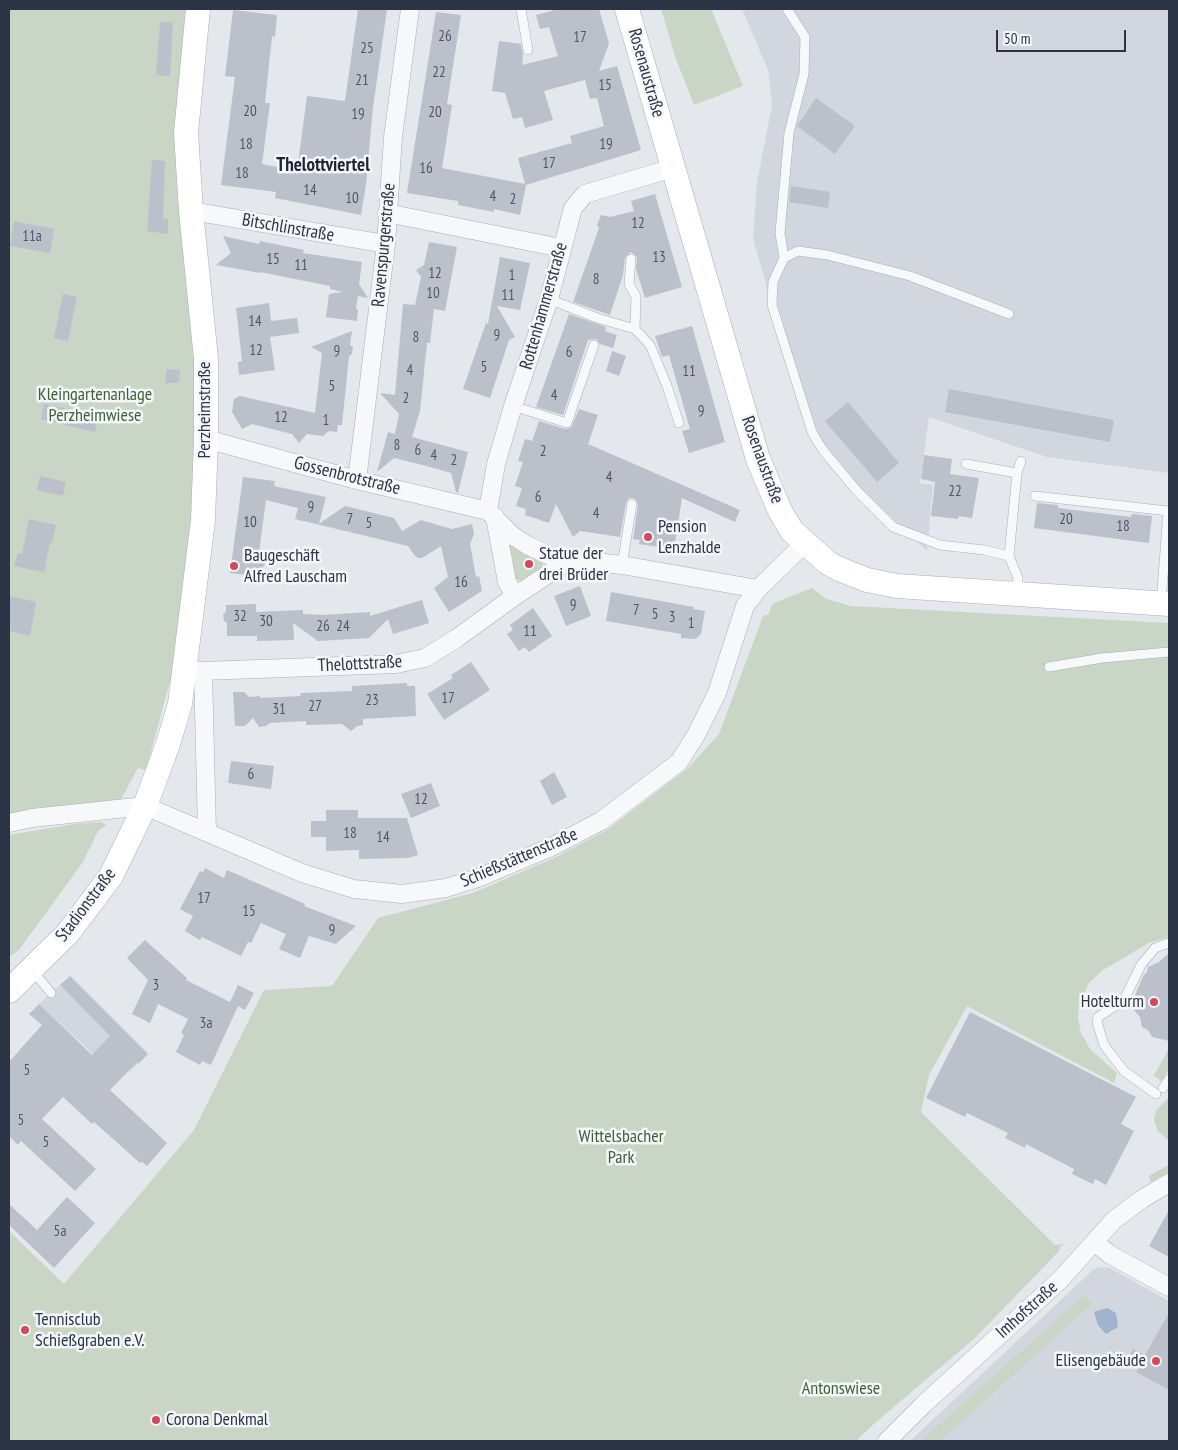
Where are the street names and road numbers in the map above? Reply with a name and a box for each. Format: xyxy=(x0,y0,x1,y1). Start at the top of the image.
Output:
street label: Rosenaustraße xyxy=(623,26,669,120)
street label: Ravenspurgerstraße xyxy=(368,182,400,308)
street label: Bitschlinstraße xyxy=(240,209,336,247)
street label: Rottenhammerstraße xyxy=(516,240,572,372)
street label: Perzheimstraße xyxy=(194,362,216,458)
street label: Rosenaustraße xyxy=(736,413,788,507)
street label: Gossenbrotstraße xyxy=(292,452,402,500)
street label: Thelottstraße xyxy=(317,651,403,677)
street label: Schießstättenstraße xyxy=(457,824,581,892)
street label: Stadionstraße xyxy=(51,864,121,946)
street label: Imhofstraße xyxy=(992,1277,1062,1343)

